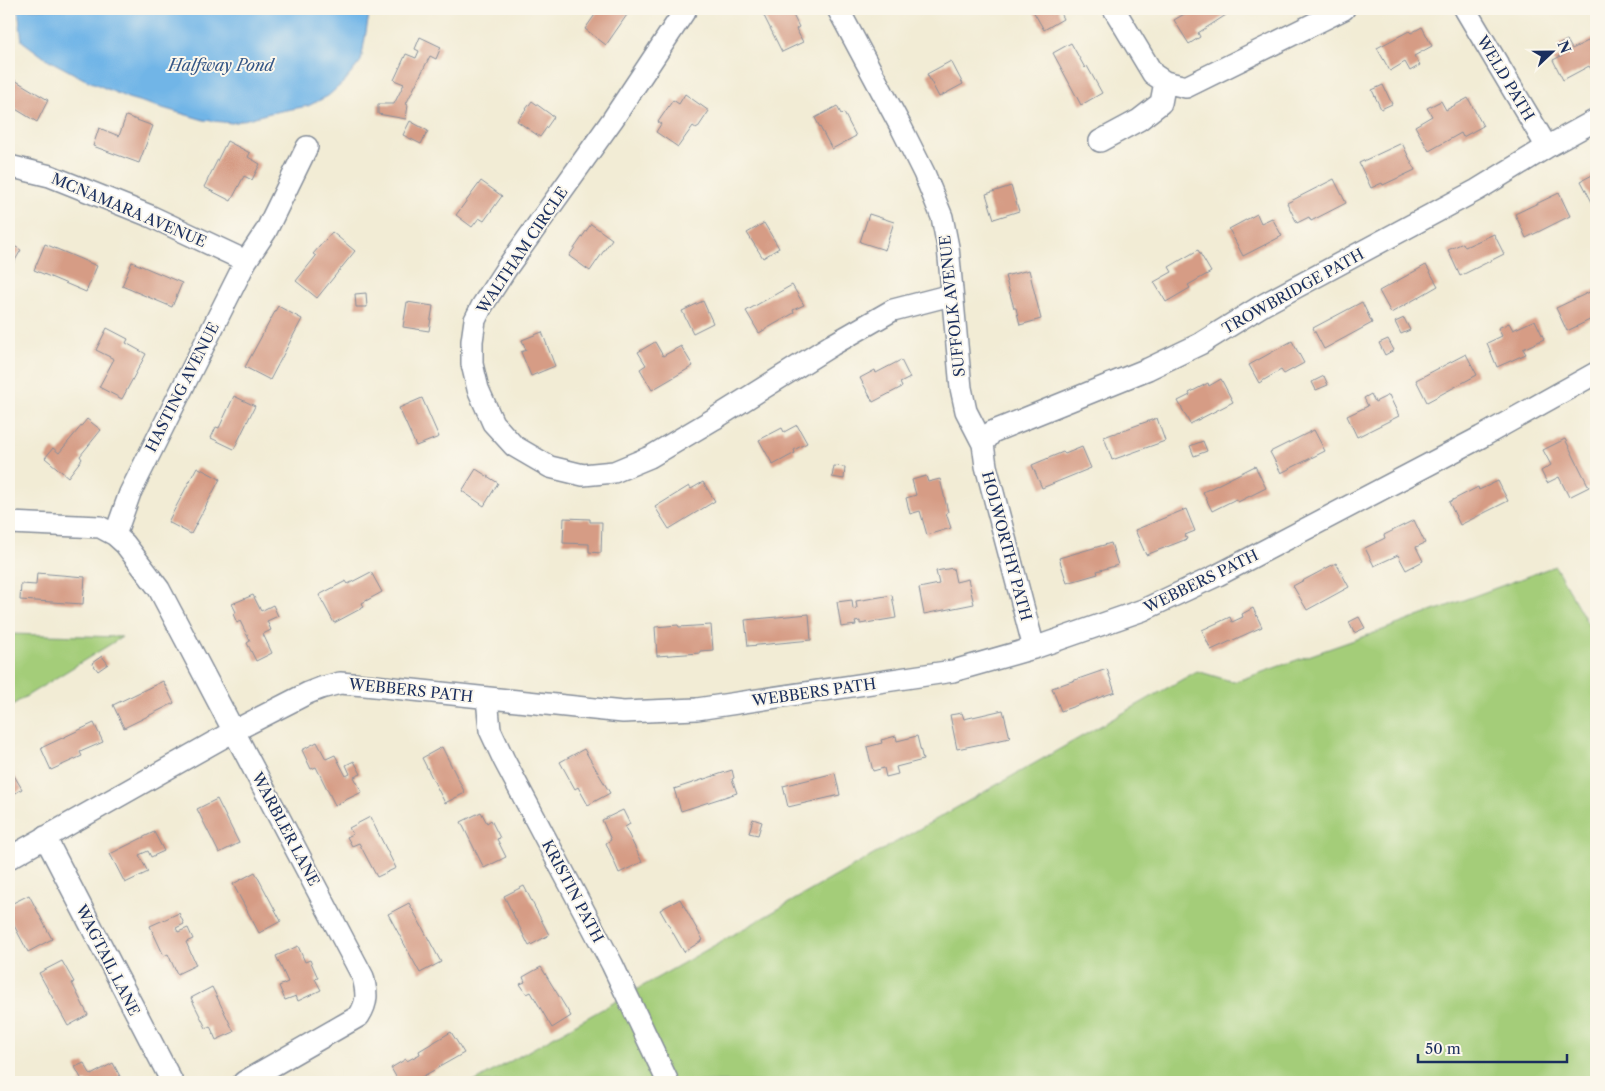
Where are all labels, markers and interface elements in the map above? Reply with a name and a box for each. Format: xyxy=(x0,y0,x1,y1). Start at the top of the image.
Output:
north arrow xyxy=(1528,28,1578,78)
street label: WELD PATH xyxy=(1473,31,1539,124)
text: N xyxy=(1553,38,1575,56)
water label: Halfway Pond xyxy=(166,55,275,75)
street label: MCNAMARA AVENUE xyxy=(49,169,209,251)
street label: WALTHAM CIRCLE xyxy=(472,183,571,318)
street label: SUFFOLK AVENUE xyxy=(935,234,969,378)
street label: TROWBRIDGE PATH xyxy=(1219,244,1367,338)
street label: HASTING AVENUE xyxy=(141,319,223,455)
street label: HOLWORTHY PATH xyxy=(978,469,1036,623)
street label: WEBBERS PATH xyxy=(1140,545,1261,617)
street label: WEBBERS PATH xyxy=(347,674,474,706)
street label: WEBBERS PATH xyxy=(750,674,877,710)
street label: WARBLER LANE xyxy=(248,768,324,889)
street label: KRISTIN PATH xyxy=(538,836,608,946)
street label: WAGTAIL LANE xyxy=(71,900,144,1019)
scale bar xyxy=(1418,1031,1566,1063)
text: 50 m xyxy=(1425,1039,1461,1058)

